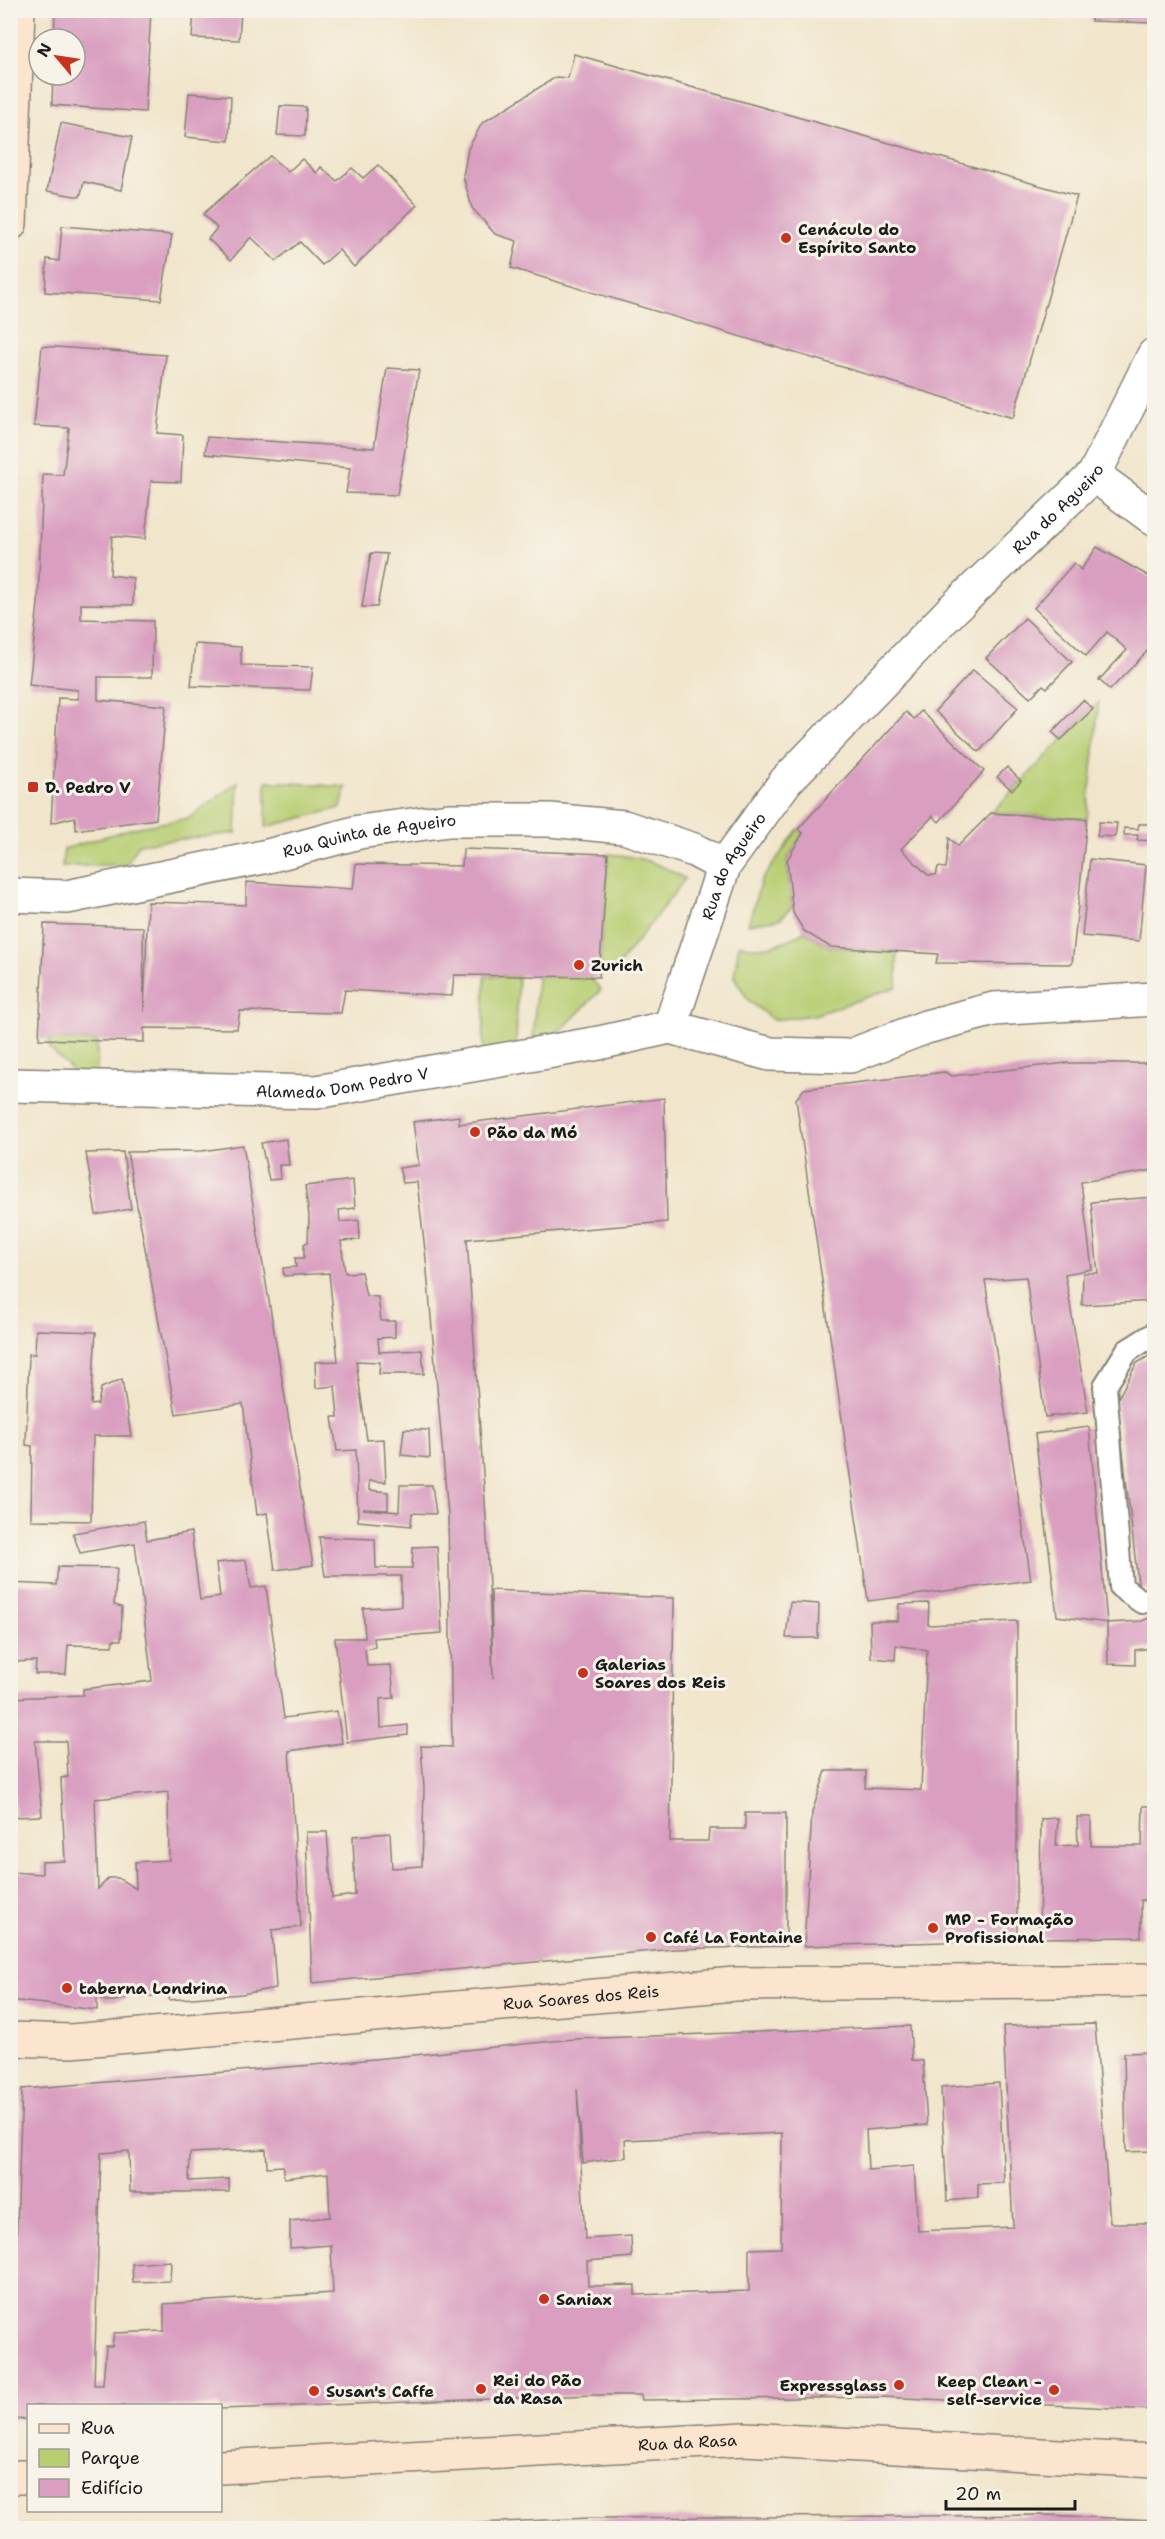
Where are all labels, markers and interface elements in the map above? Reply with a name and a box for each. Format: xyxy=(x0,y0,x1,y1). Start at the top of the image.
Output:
north arrow xyxy=(27,27,87,87)
text: N xyxy=(32,39,57,61)
place label: Cenáculo do Espírito Santo xyxy=(798,219,916,258)
marker: Cenáculo do Espírito Santo xyxy=(779,231,793,245)
street label: Rua do Agueiro xyxy=(1008,461,1109,558)
place label: D. Pedro V xyxy=(45,777,131,798)
marker: D. Pedro V xyxy=(26,780,40,794)
street label: Rua do Agueiro xyxy=(697,808,771,923)
street label: Rua Quinta de Agueiro xyxy=(281,810,456,863)
place label: Zurich xyxy=(591,955,643,976)
marker: Zurich xyxy=(572,958,586,972)
street label: Alameda Dom Pedro V xyxy=(256,1063,430,1103)
place label: Pão da Mó xyxy=(487,1122,577,1143)
marker: Pão da Mó xyxy=(468,1125,482,1139)
place label: Galerias Soares dos Reis xyxy=(595,1654,726,1693)
marker: Galerias Soares dos Reis xyxy=(576,1666,590,1680)
place label: MP - Formação Profissional xyxy=(945,1909,1074,1948)
marker: MP - Formação Profissional xyxy=(926,1921,940,1935)
place label: Café La Fontaine xyxy=(663,1927,803,1948)
marker: Café La Fontaine xyxy=(644,1930,658,1944)
place label: taberna Londrina xyxy=(79,1978,227,1999)
marker: taberna Londrina xyxy=(60,1981,74,1995)
street label: Rua Soares dos Reis xyxy=(502,1981,660,2015)
place label: Saniax xyxy=(556,2289,612,2310)
marker: Saniax xyxy=(537,2292,551,2306)
place label: Rei do Pão da Rasa xyxy=(493,2370,582,2409)
place label: Keep Clean - self-service xyxy=(937,2371,1042,2410)
place label: Expressglass xyxy=(780,2375,887,2396)
marker: Expressglass xyxy=(892,2378,906,2392)
place label: Susan's Caffe xyxy=(326,2381,435,2402)
marker: Rei do Pão da Rasa xyxy=(474,2382,488,2396)
marker: Keep Clean - self-service xyxy=(1047,2383,1061,2397)
marker: Susan's Caffe xyxy=(307,2384,321,2398)
legend xyxy=(27,2404,222,2512)
text: Rua xyxy=(81,2416,114,2440)
street label: Rua da Rasa xyxy=(637,2429,737,2456)
text: Parque xyxy=(81,2446,140,2470)
scale bar xyxy=(946,2473,1075,2511)
text: Edifício xyxy=(81,2476,143,2500)
text: 20 m xyxy=(955,2482,1001,2506)

